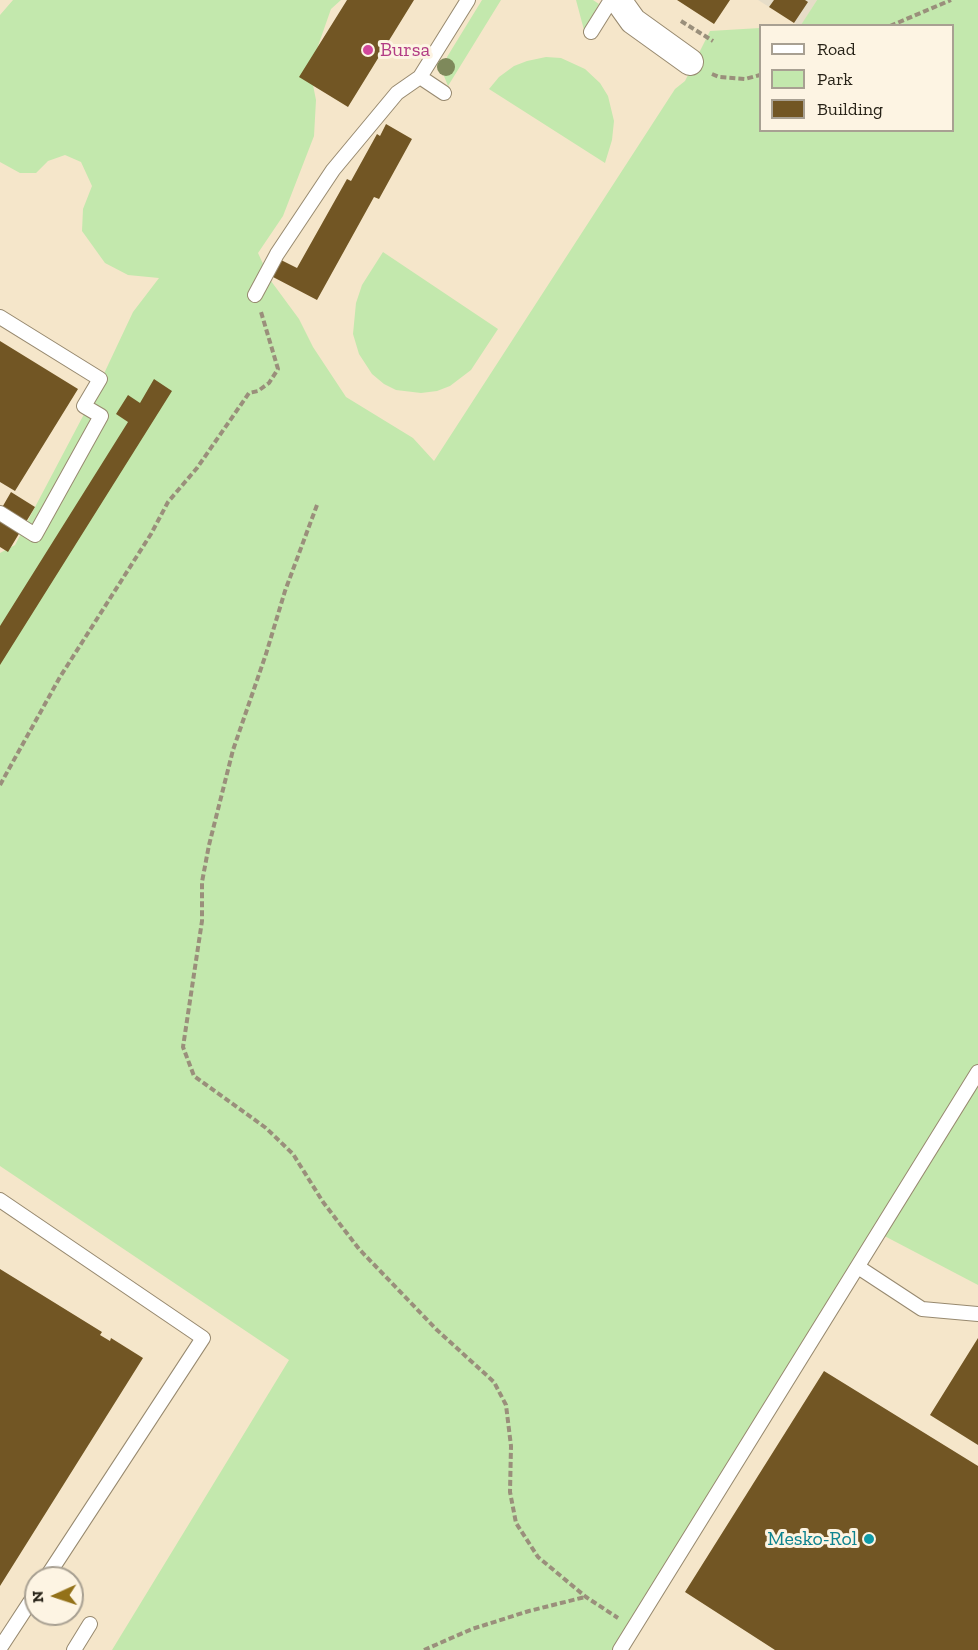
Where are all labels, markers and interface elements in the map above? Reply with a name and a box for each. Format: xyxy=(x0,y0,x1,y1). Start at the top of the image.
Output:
legend xyxy=(759,24,954,132)
place label: Bursa xyxy=(380,38,430,62)
text: Road xyxy=(817,38,856,60)
marker: Bursa xyxy=(361,43,375,57)
text: Park xyxy=(817,68,853,90)
text: Building xyxy=(817,98,883,120)
place label: Mesko-Rol xyxy=(767,1527,857,1551)
marker: Mesko-Rol xyxy=(862,1532,876,1546)
north arrow xyxy=(24,1566,84,1626)
text: N xyxy=(28,1590,47,1603)

